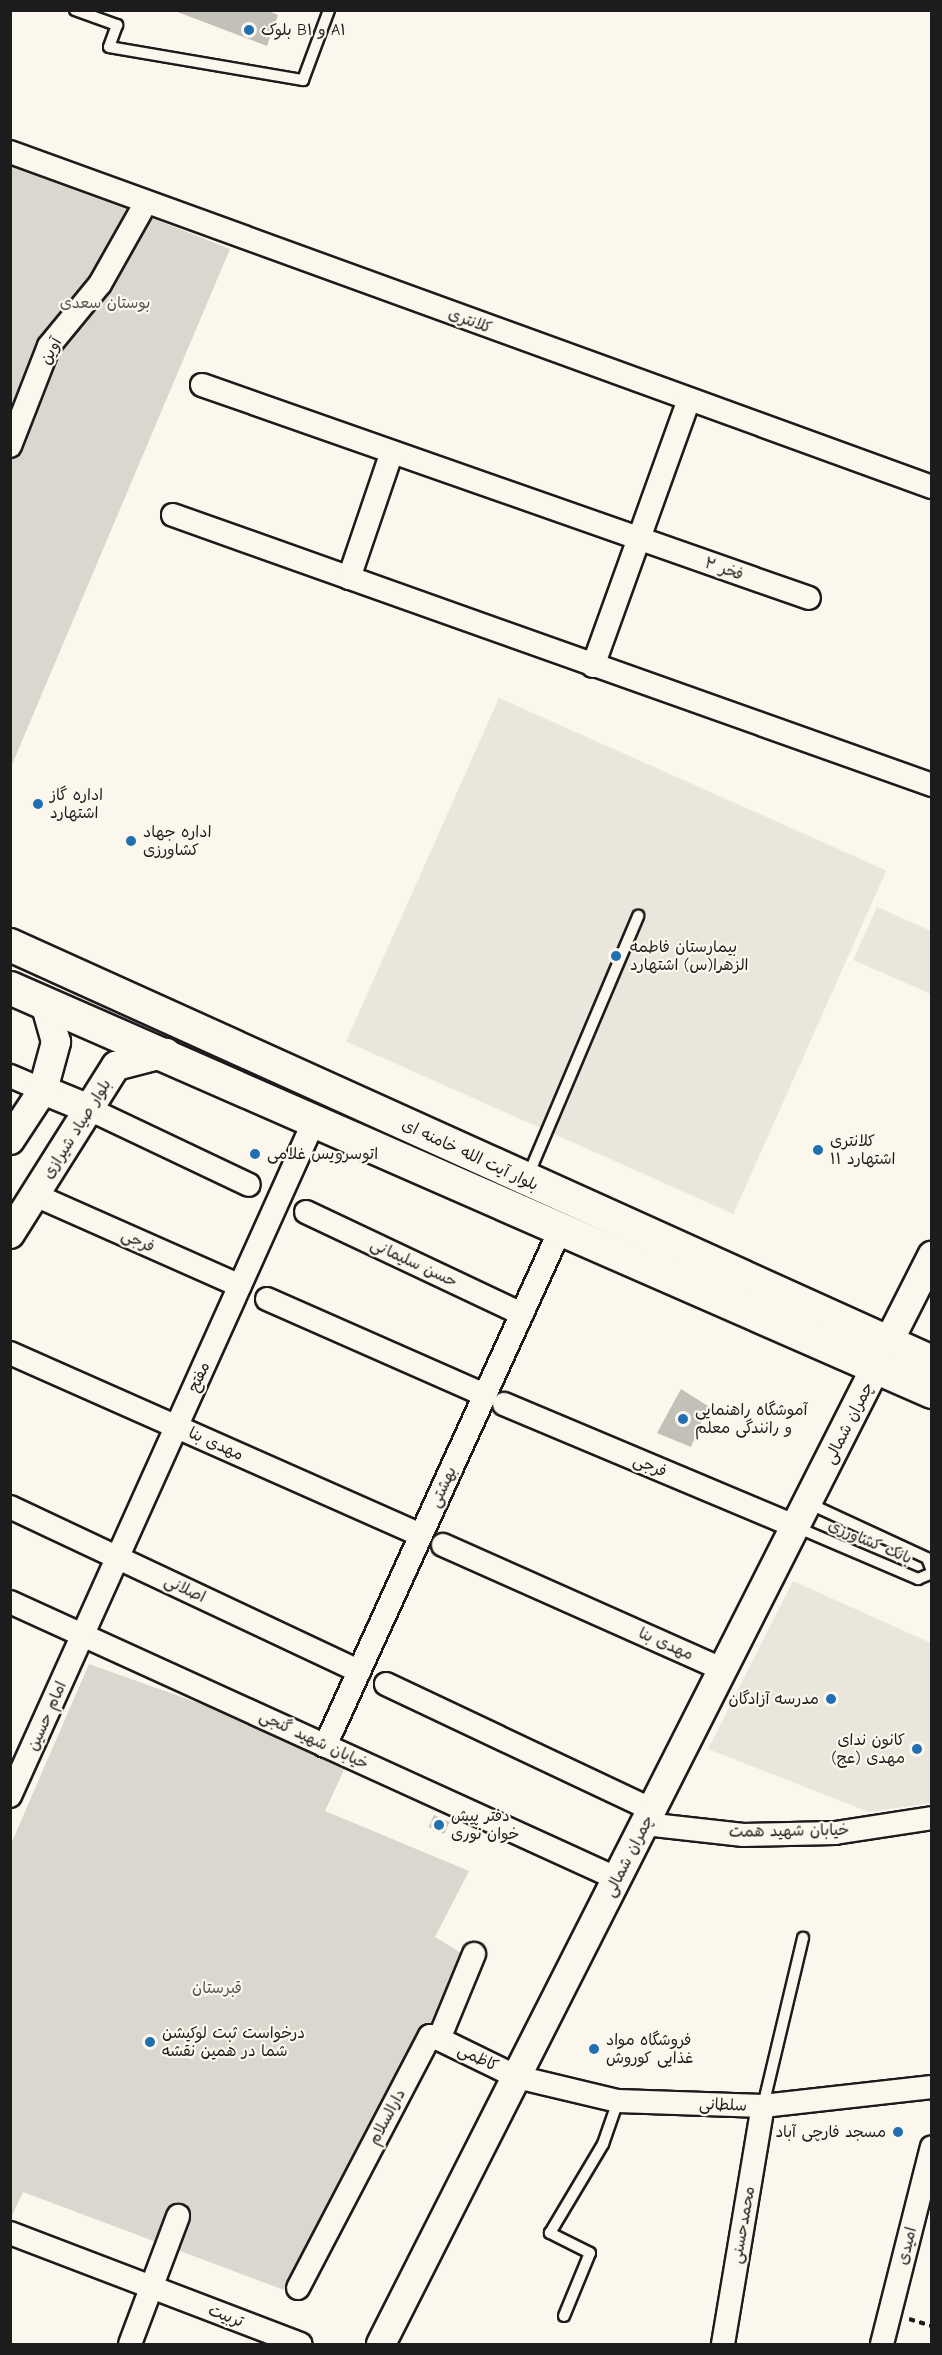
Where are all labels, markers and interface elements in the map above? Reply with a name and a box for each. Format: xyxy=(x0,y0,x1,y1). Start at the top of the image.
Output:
place label: بلوک B۱ و A۱ xyxy=(261,20,346,40)
marker: بلوک B۱ و A۱ xyxy=(242,23,256,37)
park label: بوستان سعدی xyxy=(60,293,150,313)
street label: کلانتری xyxy=(446,304,494,338)
street label: آوین xyxy=(36,334,66,368)
street label: فخر ۲ xyxy=(702,553,746,585)
place label: اداره گاز اشتهارد xyxy=(50,785,103,823)
marker: اداره گاز اشتهارد xyxy=(31,797,45,811)
place label: اداره جهاد کشاورزی xyxy=(143,822,211,860)
marker: اداره جهاد کشاورزی xyxy=(124,834,138,848)
place label: بیمارستان فاطمه الزهرا(س) اشتهارد xyxy=(630,937,749,975)
marker: بیمارستان فاطمه الزهرا(س) اشتهارد xyxy=(607,947,625,965)
street label: بلوار صیاد شیرازی xyxy=(39,1075,115,1183)
street label: بلوار آیت الله خامنه ای xyxy=(399,1115,541,1195)
place label: کلانتری ۱۱ اشتهارد xyxy=(830,1131,895,1169)
marker: کلانتری ۱۱ اشتهارد xyxy=(811,1143,825,1157)
place label: اتوسرویس غلامی xyxy=(267,1144,378,1164)
marker: اتوسرویس غلامی xyxy=(248,1147,262,1161)
street label: فرجی xyxy=(118,1225,158,1257)
street label: حسن سلیمانی xyxy=(367,1234,461,1292)
street label: مفتح xyxy=(184,1359,214,1395)
street label: چمران شمالی xyxy=(820,1379,878,1467)
place label: آموشگاه راهنمایی و رانندگی معلم xyxy=(695,1400,807,1438)
marker: آموشگاه راهنمایی و رانندگی معلم xyxy=(676,1412,690,1426)
street label: مهدی بنا xyxy=(186,1423,246,1465)
street label: فرجی xyxy=(630,1450,670,1482)
street label: بهشتی xyxy=(425,1463,461,1511)
street label: بانک کشاورزی xyxy=(825,1516,915,1568)
street label: اصلانی xyxy=(161,1571,209,1607)
street label: مهدی بنا xyxy=(636,1623,696,1665)
street label: امام حسین xyxy=(23,1678,71,1754)
place label: مدرسه آزادگان xyxy=(729,1689,819,1709)
marker: مدرسه آزادگان xyxy=(824,1692,838,1706)
street label: خیابان شهید گنجی xyxy=(256,1706,372,1774)
place label: کانون ندای مهدی (عج) xyxy=(831,1730,905,1768)
marker: کانون ندای مهدی (عج) xyxy=(910,1742,924,1756)
place label: دفتر پیش خوان نوری xyxy=(451,1806,519,1844)
street label: چمران شمالی xyxy=(600,1812,658,1900)
marker: دفتر پیش خوان نوری xyxy=(432,1818,446,1832)
street label: خیابان شهید همت xyxy=(729,1820,849,1842)
park label: قبرستان xyxy=(192,1978,242,1998)
place label: درخواست ثبت لوکیشن شما در همین نقشه xyxy=(162,2023,305,2061)
place label: فروشگاه مواد غذایی کوروش xyxy=(606,2030,693,2068)
marker: درخواست ثبت لوکیشن شما در همین نقشه xyxy=(143,2035,157,2049)
street label: کاظمی xyxy=(455,2040,501,2076)
marker: فروشگاه مواد غذایی کوروش xyxy=(587,2042,601,2056)
street label: دارالسلام xyxy=(364,2086,410,2148)
street label: سلطانی xyxy=(699,2095,747,2115)
place label: مسجد فارچی آباد xyxy=(775,2122,886,2142)
marker: مسجد فارچی آباد xyxy=(891,2125,905,2139)
street label: محمدحسنی xyxy=(727,2185,759,2265)
street label: امیدی xyxy=(893,2225,921,2267)
street label: تربیت xyxy=(206,2301,246,2331)

